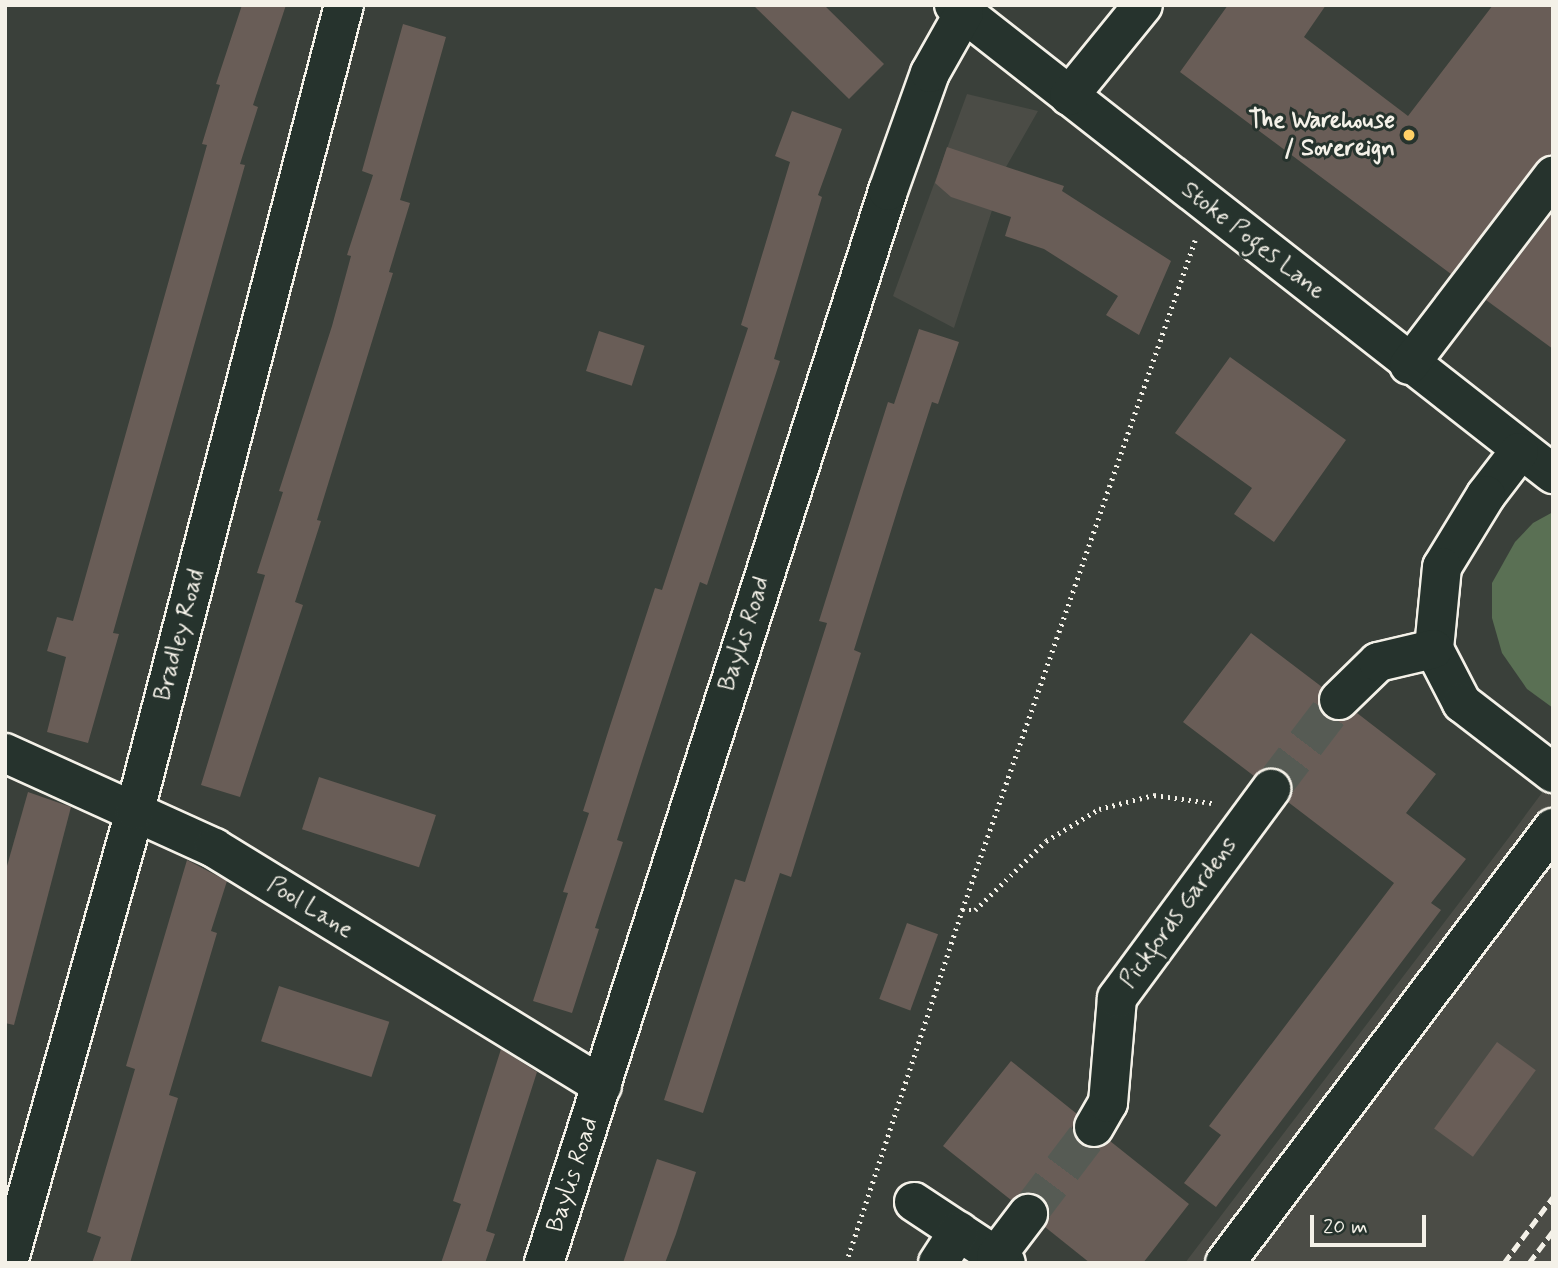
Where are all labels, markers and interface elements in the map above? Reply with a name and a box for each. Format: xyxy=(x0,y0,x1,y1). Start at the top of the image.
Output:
place label: The Warehouse / Sovereign xyxy=(1244,107,1395,163)
marker: The Warehouse / Sovereign xyxy=(1401,127,1417,143)
street label: Stoke Poges Lane xyxy=(1176,177,1330,305)
street label: Bradley Road xyxy=(149,566,211,704)
street label: Baylis Road xyxy=(713,573,777,695)
street label: Pickfords Gardens xyxy=(1114,832,1244,994)
street label: Pool Lane xyxy=(262,871,358,945)
street label: Baylis Road xyxy=(541,1114,605,1236)
scale bar xyxy=(1313,1202,1428,1246)
text: 20 m xyxy=(1323,1213,1368,1241)

